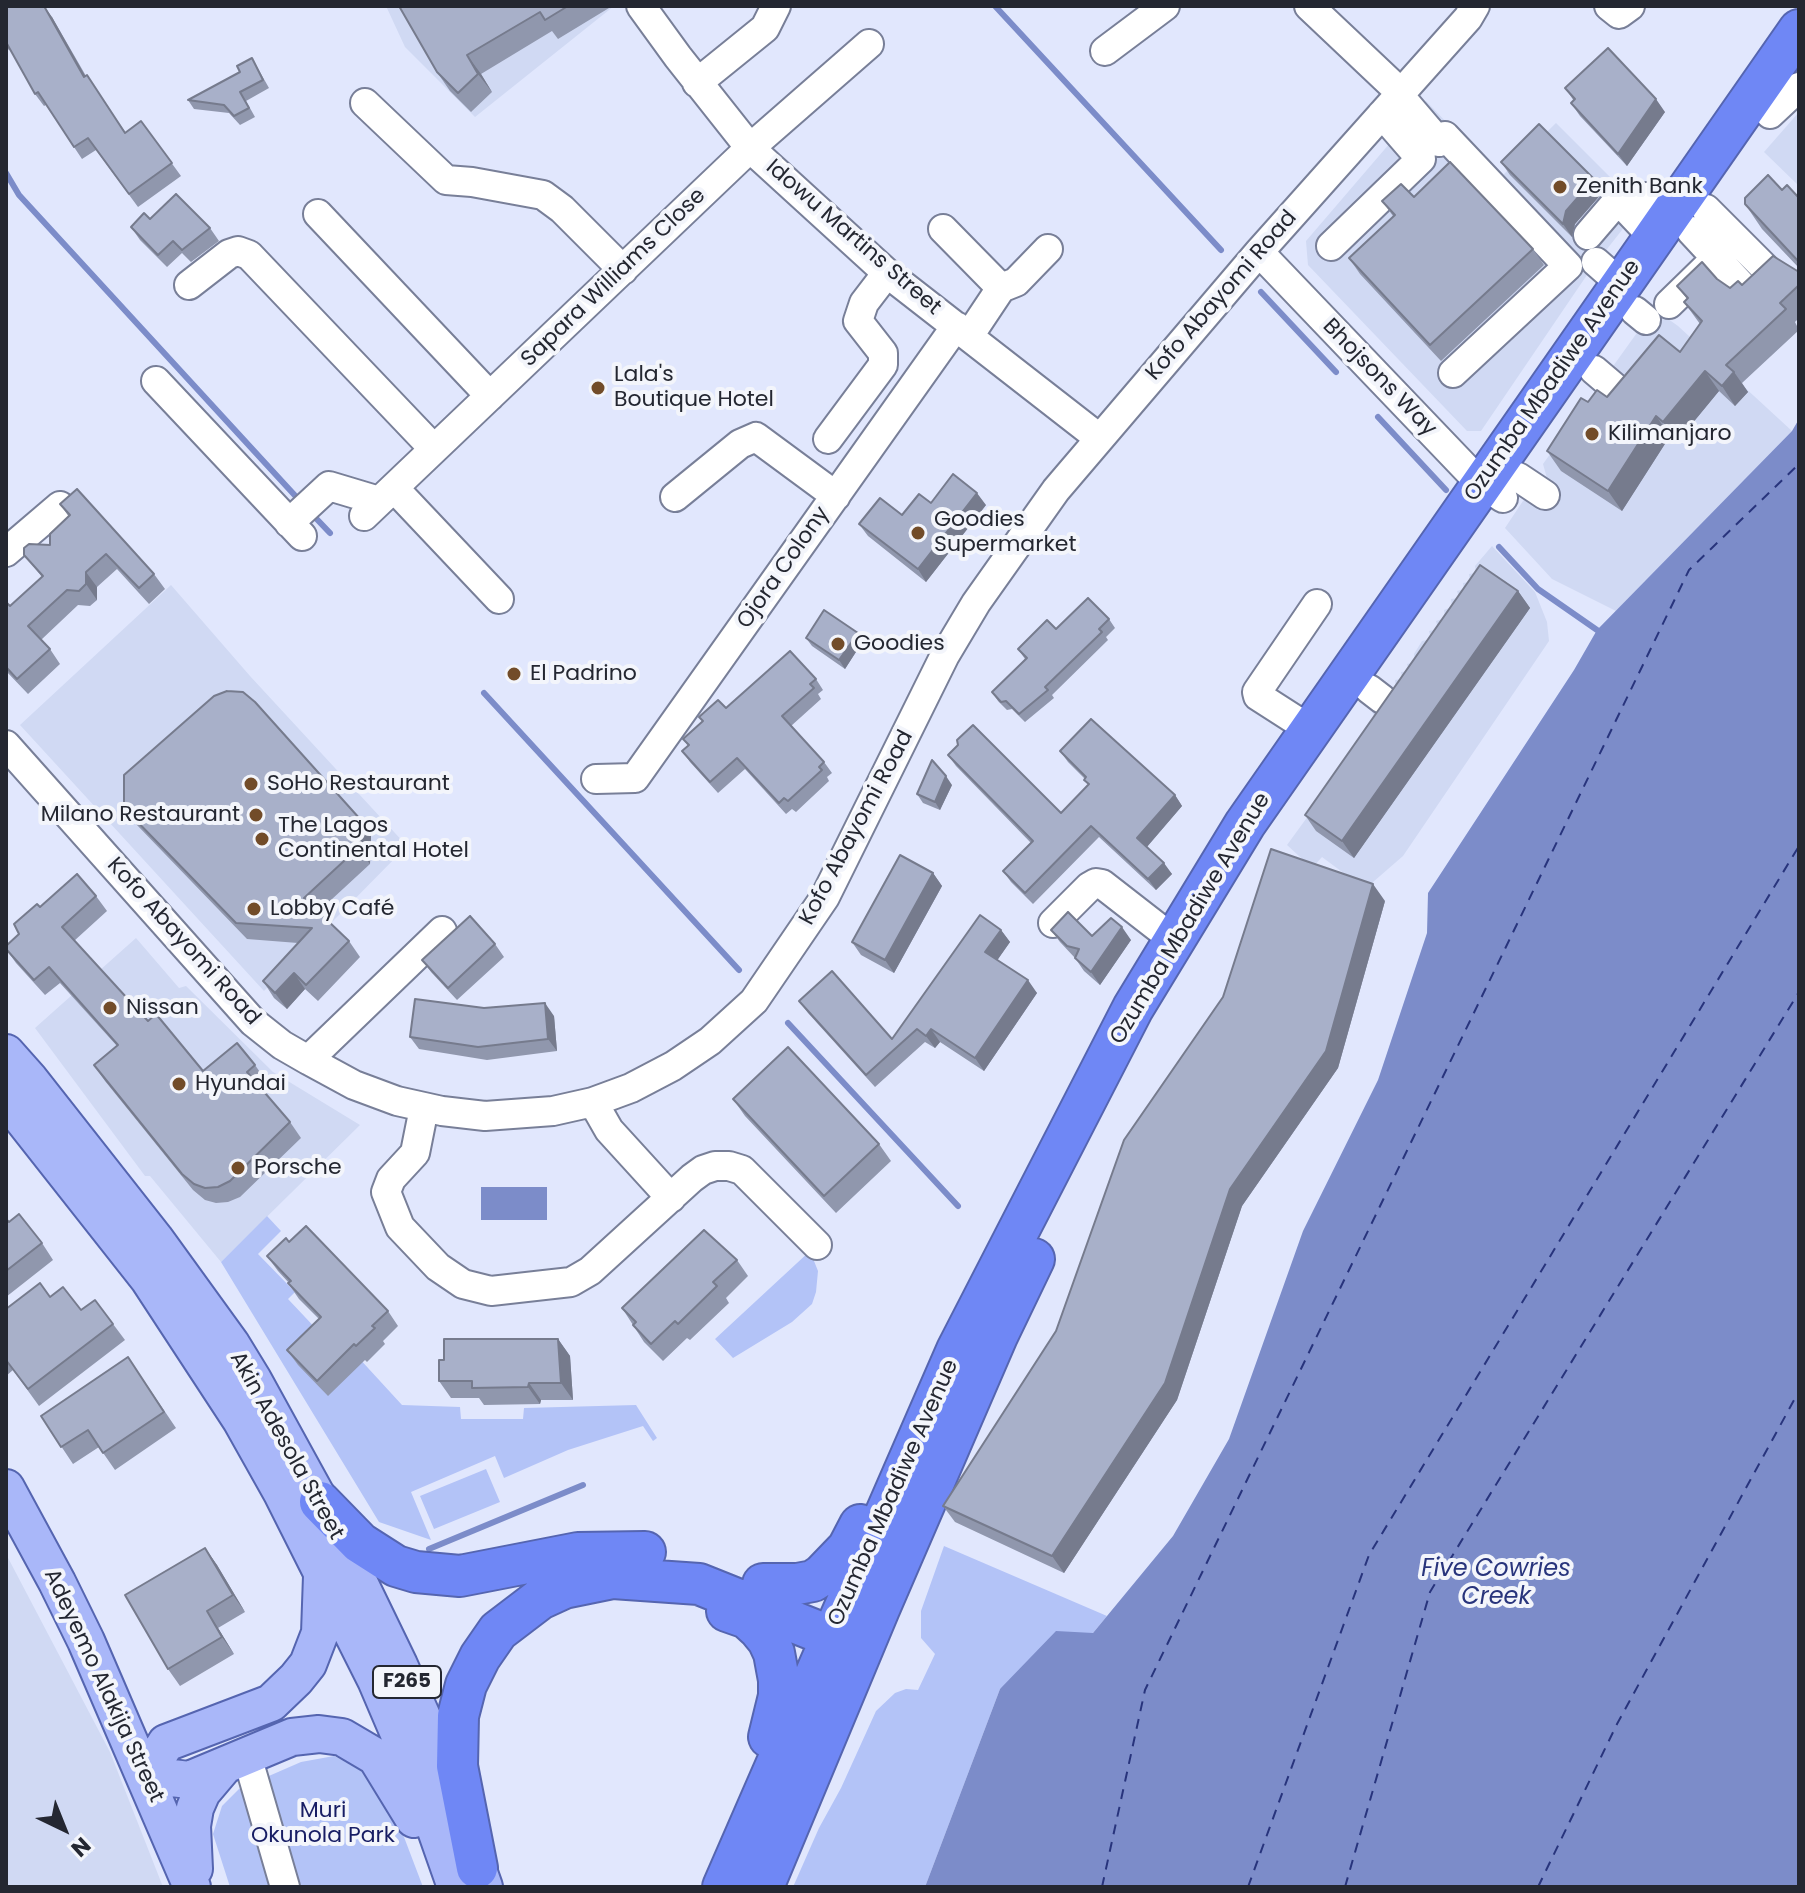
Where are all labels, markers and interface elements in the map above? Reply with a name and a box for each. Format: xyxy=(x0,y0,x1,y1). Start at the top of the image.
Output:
street label: Idowu Martins Street xyxy=(760,155,946,321)
place label: Zenith Bank xyxy=(1576,174,1703,200)
marker: Zenith Bank xyxy=(1551,178,1569,196)
street label: Sapara Williams Close xyxy=(516,183,712,373)
street label: Kofo Abayomi Road xyxy=(1141,206,1303,386)
street label: Ozumba Mbadiwe Avenue xyxy=(1459,255,1647,507)
street label: Bhojsons Way xyxy=(1316,314,1442,442)
place label: Lala's Boutique Hotel xyxy=(614,362,774,414)
marker: Lala's Boutique Hotel xyxy=(589,379,607,397)
place label: Kilimanjaro xyxy=(1608,421,1732,447)
marker: Kilimanjaro xyxy=(1583,425,1601,443)
street label: Ojora Colony xyxy=(732,502,836,634)
place label: Goodies Supermarket xyxy=(934,507,1076,558)
marker: Goodies Supermarket xyxy=(909,524,927,542)
place label: Goodies xyxy=(854,631,945,657)
marker: Goodies xyxy=(829,635,847,653)
place label: El Padrino xyxy=(530,661,637,687)
marker: El Padrino xyxy=(505,665,523,683)
street label: Kofo Abayomi Road xyxy=(794,726,920,930)
place label: SoHo Restaurant xyxy=(267,771,450,797)
marker: SoHo Restaurant xyxy=(242,775,260,793)
street label: Ozumba Mbadiwe Avenue xyxy=(1105,788,1277,1050)
place label: Milano Restaurant xyxy=(41,802,240,828)
marker: Milano Restaurant xyxy=(247,806,265,824)
place label: The Lagos Continental Hotel xyxy=(278,813,469,864)
marker: The Lagos Continental Hotel xyxy=(253,830,271,848)
street label: Kofo Abayomi Road xyxy=(101,853,265,1031)
place label: Lobby Café xyxy=(270,896,394,922)
marker: Lobby Café xyxy=(245,900,263,918)
place label: Nissan xyxy=(126,995,199,1021)
marker: Nissan xyxy=(101,999,119,1017)
place label: Hyundai xyxy=(195,1071,286,1097)
marker: Hyundai xyxy=(170,1075,188,1093)
place label: Porsche xyxy=(254,1155,342,1181)
marker: Porsche xyxy=(229,1159,247,1177)
street label: Akin Adesola Street xyxy=(223,1347,349,1545)
street label: Ozumba Mbadiwe Avenue xyxy=(823,1356,965,1630)
water label: Five Cowries Creek xyxy=(1421,1556,1571,1612)
street label: Adeyemo Alakija Street xyxy=(37,1565,169,1807)
road number: F265 xyxy=(373,1666,441,1698)
north arrow xyxy=(24,1789,104,1869)
park label: Muri Okunola Park xyxy=(251,1798,395,1850)
text: N xyxy=(64,1830,97,1864)

